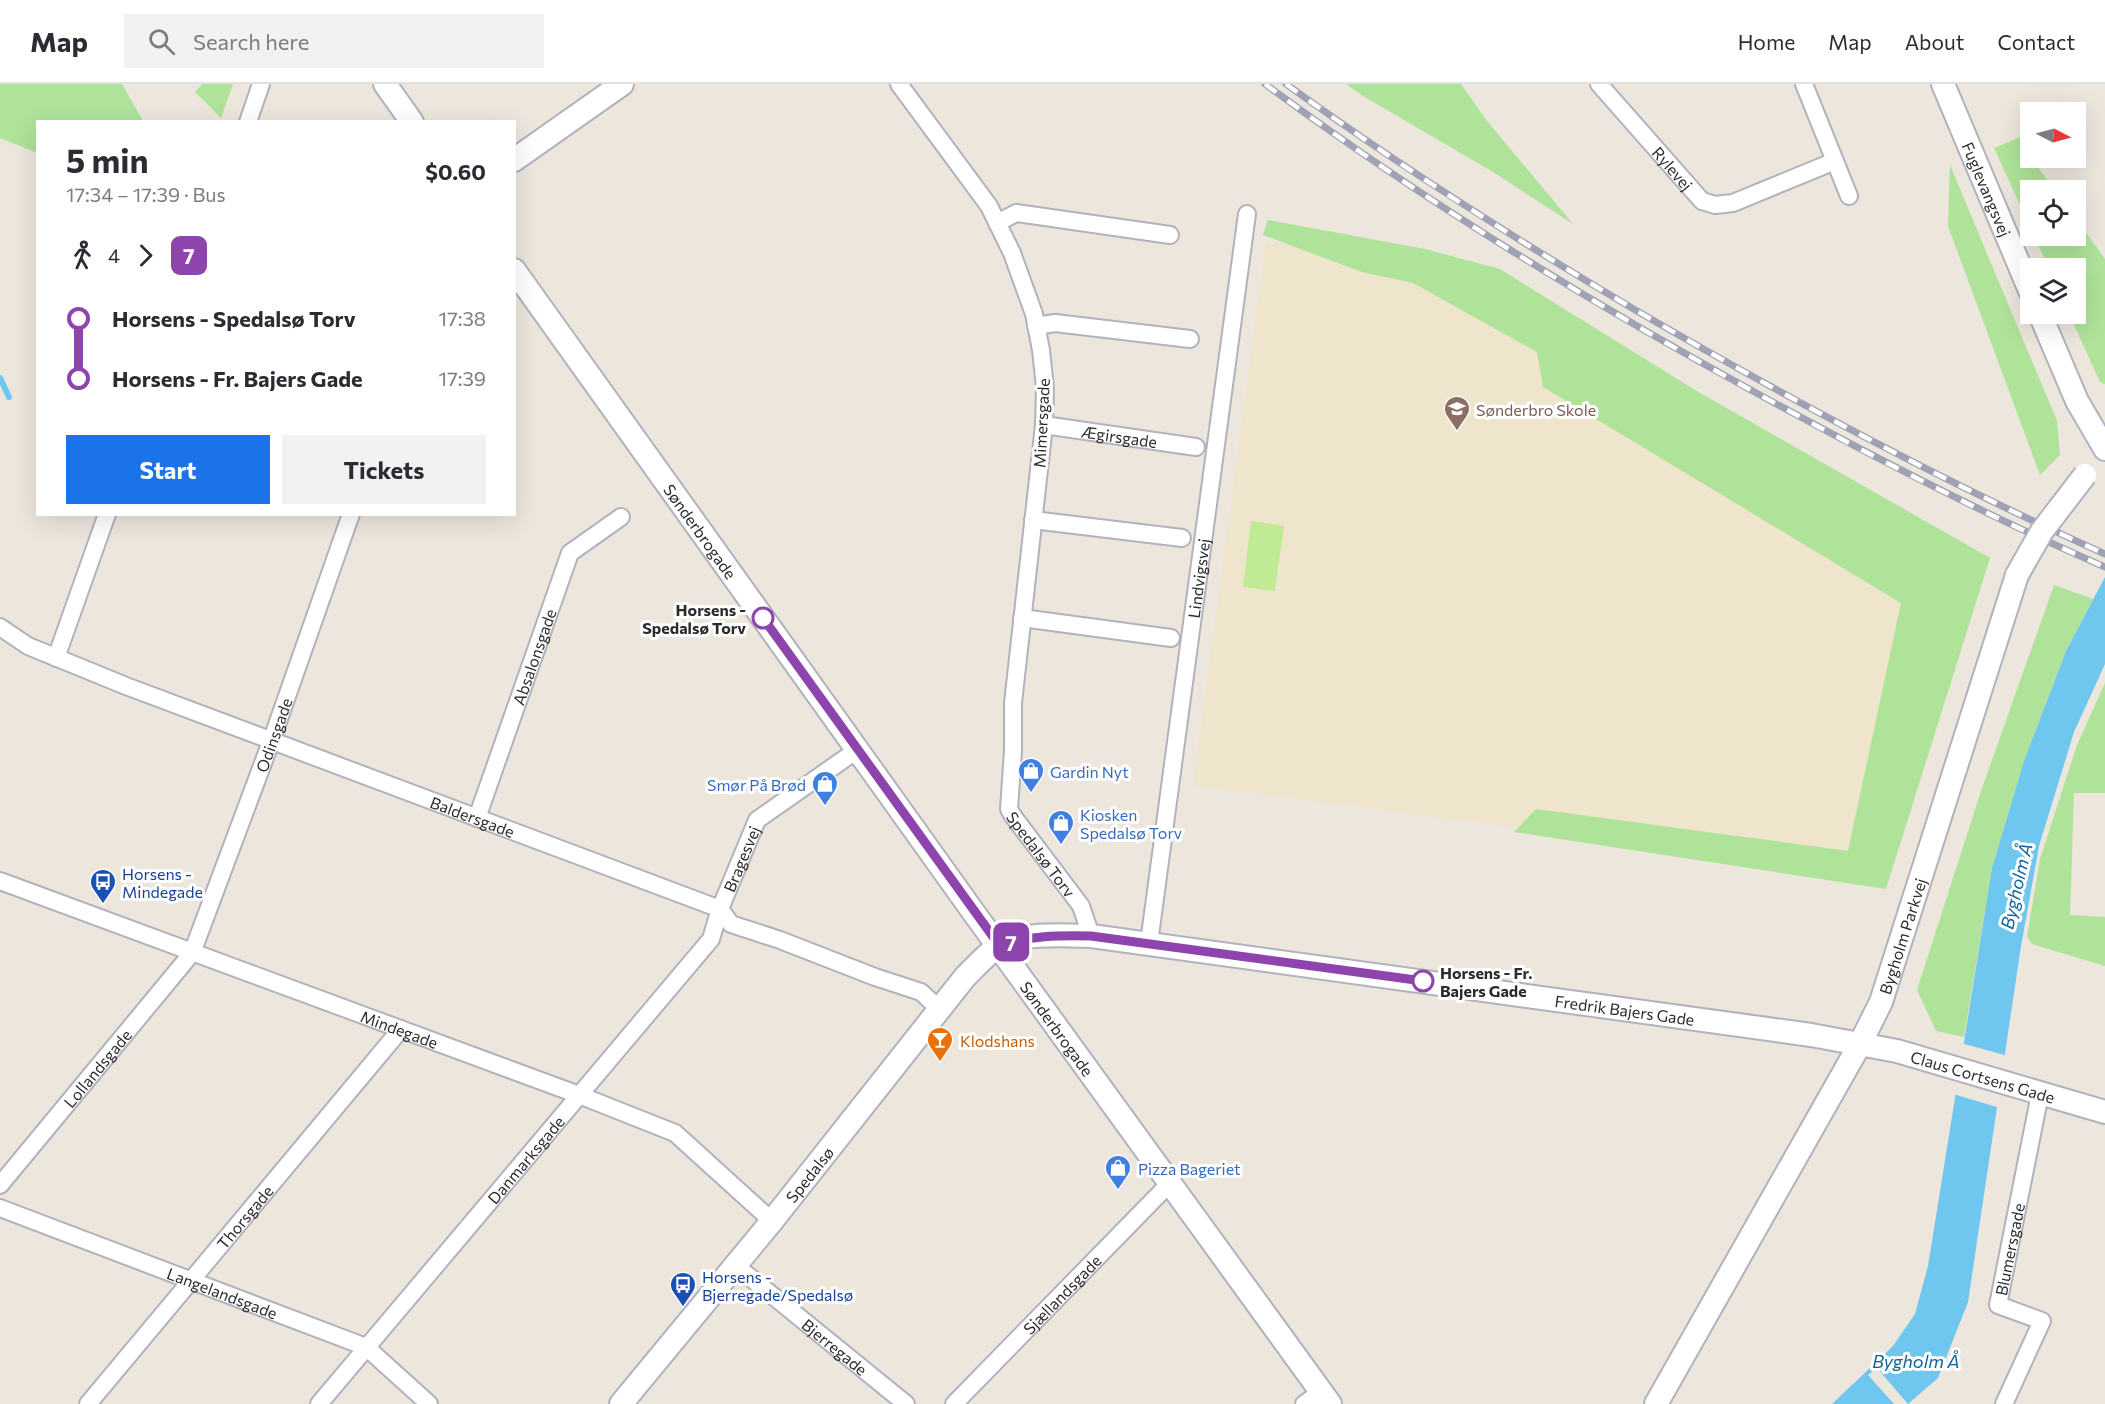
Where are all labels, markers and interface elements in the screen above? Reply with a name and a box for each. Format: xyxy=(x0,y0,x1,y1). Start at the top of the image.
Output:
search box xyxy=(124,14,544,68)
text: Map xyxy=(30,24,88,58)
icon: search xyxy=(145,25,178,58)
text: Search here xyxy=(193,28,309,55)
text: Home xyxy=(1738,29,1795,54)
text: Map xyxy=(1828,29,1872,54)
text: About xyxy=(1905,29,1964,54)
text: Contact xyxy=(1997,29,2075,54)
north arrow xyxy=(2020,102,2086,168)
map controls xyxy=(2020,102,2086,324)
text: 5 min xyxy=(66,139,149,180)
street label: Fuglevangsvej xyxy=(1959,139,2016,239)
street label: Rylevej xyxy=(1649,142,1697,194)
text: $0.60 xyxy=(425,158,486,185)
button: locate xyxy=(2020,180,2086,246)
text: 17:34 – 17:39 · Bus xyxy=(66,182,226,206)
icon: walk xyxy=(66,239,99,272)
icon: forward xyxy=(129,239,162,272)
text: 4 xyxy=(108,243,120,267)
text: 7 xyxy=(183,243,195,268)
button: layers xyxy=(2020,258,2086,324)
text: Horsens - Spedalsø Torv xyxy=(112,305,356,332)
text: 17:38 xyxy=(439,306,486,330)
text: Horsens - Fr. Bajers Gade xyxy=(112,365,363,392)
text: 17:39 xyxy=(439,366,486,390)
street label: Mimersgade xyxy=(1029,378,1053,468)
school or university icon: Sønderbro Skole xyxy=(1442,394,1472,432)
place label: Sønderbro Skole xyxy=(1476,400,1596,419)
street label: Ægirsgade xyxy=(1080,421,1158,451)
button: Start xyxy=(66,435,270,504)
button: Tickets xyxy=(282,435,486,504)
street label: Sønderbrogade xyxy=(660,480,741,582)
street label: Lindvigsvej xyxy=(1183,537,1213,619)
place label: Horsens - Spedalsø Torv xyxy=(642,600,746,637)
street label: Absalonsgade xyxy=(508,606,559,707)
marker: Horsens - Spedalsø Torv xyxy=(752,607,774,629)
street label: Odinsgade xyxy=(251,695,295,775)
shop icon: Gardin Nyt xyxy=(1016,756,1046,794)
place label: Gardin Nyt xyxy=(1050,762,1129,781)
shop icon: Smør På Brød xyxy=(810,769,840,807)
place label: Smør På Brød xyxy=(707,775,806,794)
street label: Baldersgade xyxy=(428,792,517,841)
place label: Kiosken Spedalsø Torv xyxy=(1080,805,1182,842)
street label: Spedalsø Torv xyxy=(1003,807,1080,900)
shop icon: Kiosken Spedalsø Torv xyxy=(1046,808,1076,846)
street label: Bragesvej xyxy=(719,823,763,894)
water label: Bygholm Å xyxy=(1995,841,2037,931)
place label: Horsens - Mindegade xyxy=(122,864,203,901)
bus stop icon: Horsens - Mindegade xyxy=(88,867,118,905)
street label: Bygholm Parkvej xyxy=(1875,876,1929,996)
line badge: 7 xyxy=(992,922,1030,962)
text: 7 xyxy=(1005,930,1017,955)
place label: Horsens - Fr. Bajers Gade xyxy=(1440,963,1533,1000)
marker: Horsens - Fr. Bajers Gade xyxy=(1412,970,1434,992)
street label: Sønderbrogade xyxy=(1017,977,1098,1079)
street label: Fredrik Bajers Gade xyxy=(1554,990,1696,1028)
street label: Mindegade xyxy=(358,1006,441,1052)
street label: Lollandsgade xyxy=(59,1025,135,1111)
bar icon: Klodshans xyxy=(925,1025,955,1063)
place label: Klodshans xyxy=(960,1031,1035,1050)
street label: Claus Cortsens Gade xyxy=(1909,1046,2057,1106)
street label: Danmarksgade xyxy=(483,1112,568,1207)
street label: Spedalsø xyxy=(781,1142,837,1206)
shop icon: Pizza Bageriet xyxy=(1103,1153,1133,1191)
place label: Pizza Bageriet xyxy=(1138,1159,1241,1178)
street label: Thorsgade xyxy=(212,1181,276,1252)
street label: Blumersgade xyxy=(1991,1201,2028,1297)
street label: Sjællandsgade xyxy=(1019,1250,1105,1337)
street label: Langelandsgade xyxy=(165,1263,280,1322)
place label: Horsens - Bjerregade/Spedalsø xyxy=(702,1267,853,1304)
bus stop icon: Horsens - Bjerregade/Spedalsø xyxy=(668,1270,698,1308)
street label: Bjerregade xyxy=(799,1314,872,1378)
water label: Bygholm Å xyxy=(1872,1350,1960,1372)

